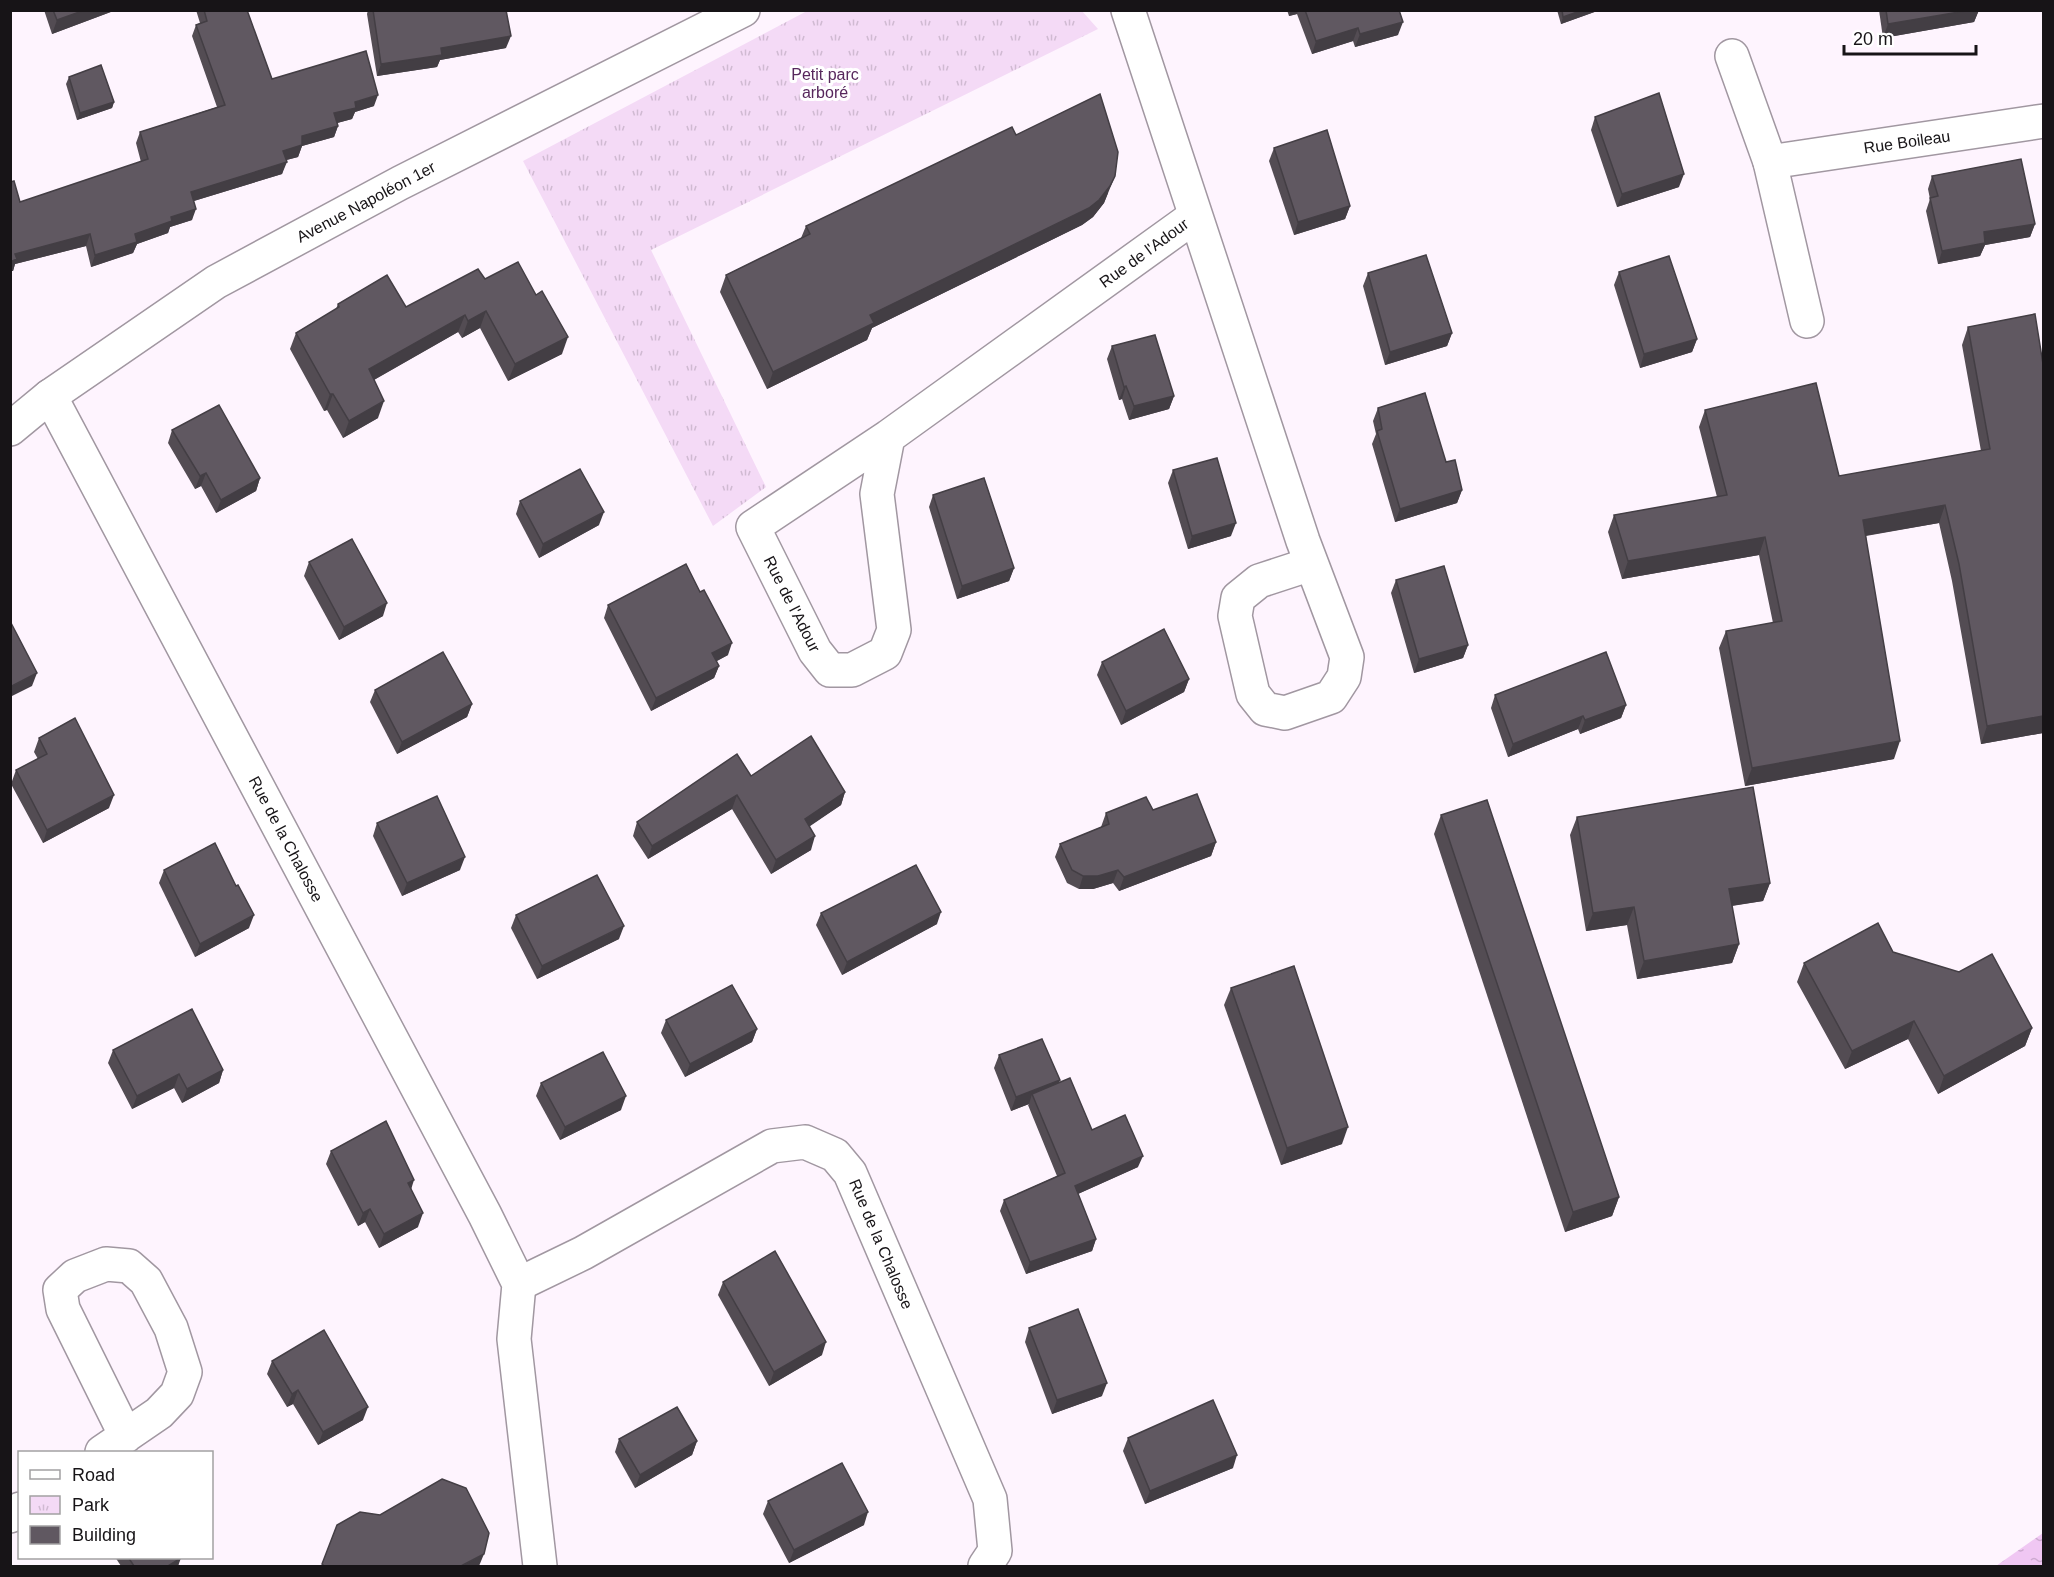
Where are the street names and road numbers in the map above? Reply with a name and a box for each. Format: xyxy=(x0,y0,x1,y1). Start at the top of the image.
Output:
street label: Rue Boileau xyxy=(1863,128,1951,156)
street label: Avenue Napoléon 1er xyxy=(294,158,439,246)
street label: Rue de l'Adour xyxy=(1096,215,1192,291)
street label: Rue de l'Adour xyxy=(761,553,824,655)
street label: Rue de la Chalosse xyxy=(246,773,326,905)
street label: Rue de la Chalosse xyxy=(846,1176,916,1312)

